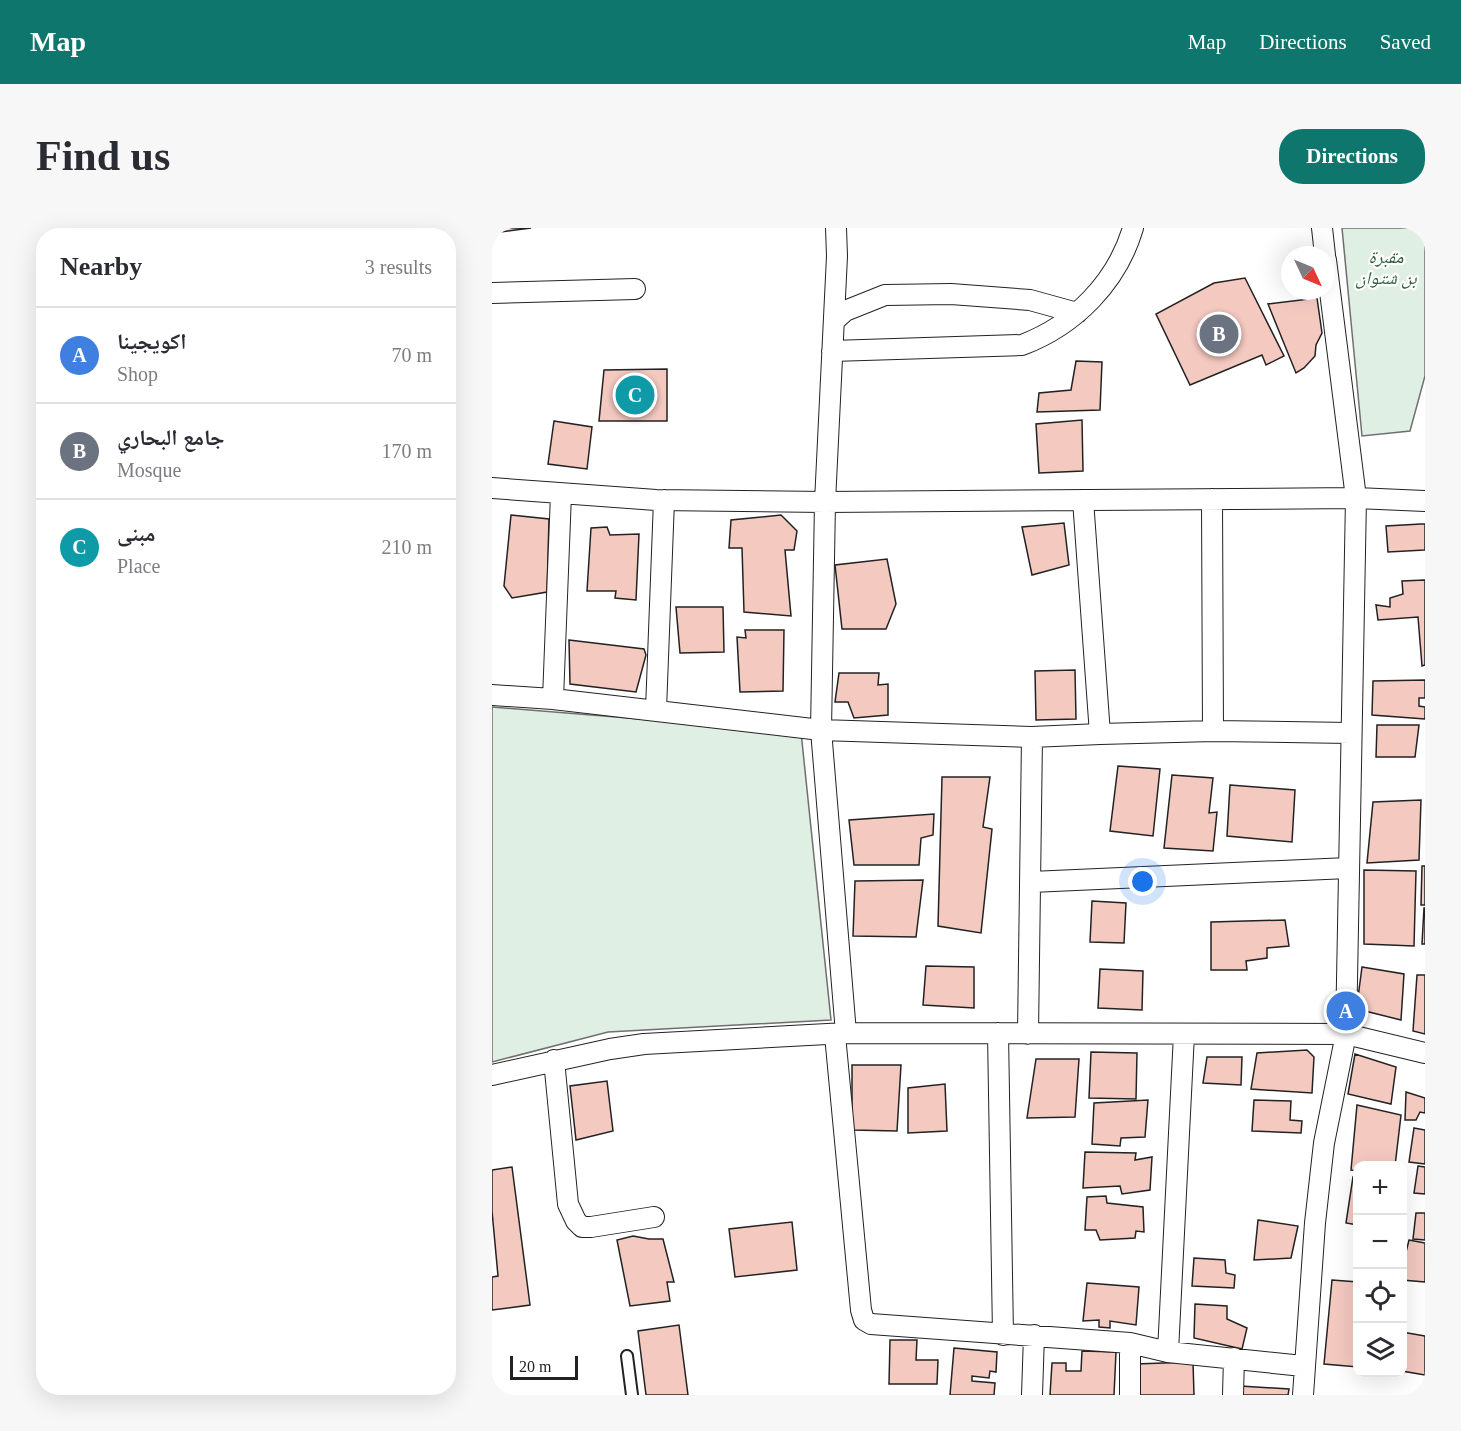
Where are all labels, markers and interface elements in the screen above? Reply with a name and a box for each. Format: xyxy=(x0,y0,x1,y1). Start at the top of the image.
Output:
text: Map xyxy=(30,26,86,57)
text: Map xyxy=(1188,30,1226,54)
text: Directions xyxy=(1259,30,1347,54)
text: Saved xyxy=(1380,30,1431,54)
button: Directions xyxy=(1279,129,1425,184)
text: Find us xyxy=(36,133,170,179)
north arrow xyxy=(1281,246,1335,300)
park label: مقبرة بن شتوان xyxy=(1355,247,1418,289)
text: Nearby xyxy=(60,252,142,281)
text: 3 results xyxy=(365,256,432,278)
pin: B xyxy=(1200,312,1238,356)
text: اكويجينا xyxy=(117,329,186,354)
text: A xyxy=(72,344,87,366)
text: 70 m xyxy=(391,344,432,366)
text: Shop xyxy=(117,363,158,385)
pin: C xyxy=(616,372,654,418)
text: جامع البحاري xyxy=(117,425,225,450)
text: B xyxy=(73,440,86,462)
text: 170 m xyxy=(381,440,432,462)
text: Mosque xyxy=(117,459,181,481)
text: مبنى xyxy=(117,521,155,546)
text: C xyxy=(72,536,87,558)
text: 210 m xyxy=(381,536,432,558)
text: Place xyxy=(117,555,160,577)
your location xyxy=(1128,867,1157,896)
pin: A xyxy=(1326,988,1366,1034)
map controls xyxy=(1353,1161,1407,1377)
button: + xyxy=(1353,1161,1407,1215)
button: − xyxy=(1353,1215,1407,1269)
button: locate xyxy=(1353,1269,1407,1323)
button: layers xyxy=(1353,1323,1407,1377)
scale bar xyxy=(510,1353,578,1380)
text: 20 m xyxy=(519,1358,551,1375)

